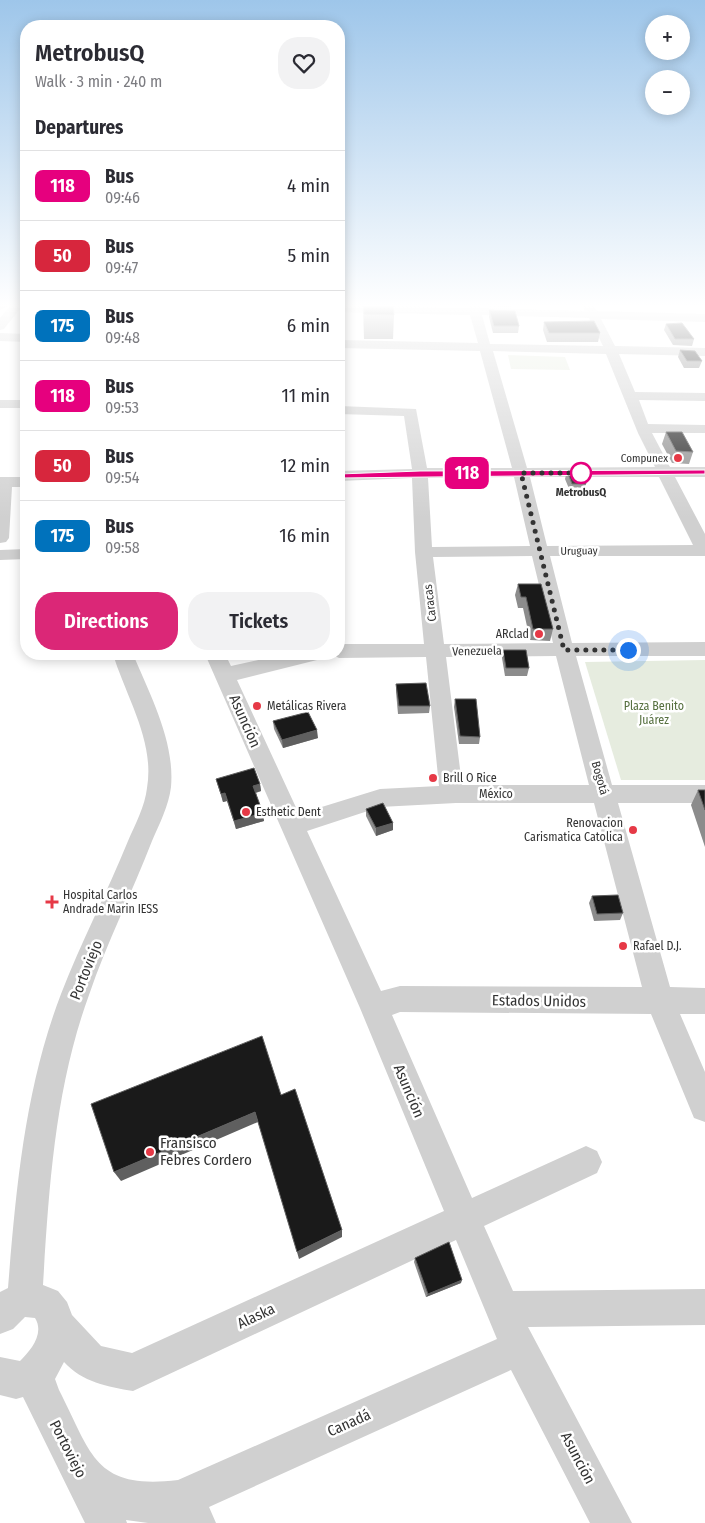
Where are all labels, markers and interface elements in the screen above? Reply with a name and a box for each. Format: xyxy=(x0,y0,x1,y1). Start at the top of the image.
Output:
map controls xyxy=(645,15,690,115)
button: + xyxy=(645,15,690,60)
button: heart xyxy=(278,37,330,89)
text: MetrobusQ xyxy=(35,39,144,67)
button: − xyxy=(645,70,690,115)
text: Walk · 3 min · 240 m xyxy=(35,72,162,91)
text: Departures xyxy=(35,116,123,139)
text: Bus xyxy=(105,165,134,188)
text: 4 min xyxy=(287,174,330,197)
text: 118 xyxy=(50,175,75,197)
text: 09:46 xyxy=(105,188,140,207)
text: Bus xyxy=(105,235,134,258)
text: 5 min xyxy=(287,244,330,267)
text: 50 xyxy=(53,245,72,267)
text: 09:47 xyxy=(105,258,138,277)
text: Bus xyxy=(105,305,134,328)
text: 6 min xyxy=(287,314,330,337)
text: 175 xyxy=(51,315,74,337)
text: 09:48 xyxy=(105,328,140,347)
text: Bus xyxy=(105,375,134,398)
text: 11 min xyxy=(282,384,330,407)
text: 118 xyxy=(50,385,75,407)
text: 09:53 xyxy=(105,398,139,417)
text: Bus xyxy=(105,445,134,468)
place label: Compunex xyxy=(621,452,668,465)
marker: Compunex xyxy=(672,452,684,464)
text: 12 min xyxy=(280,454,330,477)
text: 50 xyxy=(53,455,72,477)
line badge: 118 xyxy=(438,457,496,489)
text: 118 xyxy=(455,462,479,484)
marker: MetrobusQ xyxy=(570,462,592,484)
text: 09:54 xyxy=(105,468,140,487)
place label: MetrobusQ xyxy=(556,486,607,499)
text: Bus xyxy=(105,515,134,538)
text: 16 min xyxy=(279,524,330,547)
text: 175 xyxy=(51,525,74,547)
text: 09:58 xyxy=(105,538,140,557)
street label: Uruguay xyxy=(560,544,598,558)
street label: Caracas xyxy=(421,584,439,622)
button: Directions xyxy=(35,592,178,650)
button: Tickets xyxy=(188,592,330,650)
place label: ARclad xyxy=(496,627,529,641)
marker: ARclad xyxy=(533,628,545,640)
your location xyxy=(616,638,641,663)
street label: Venezuela xyxy=(452,644,502,658)
street label: Asunción xyxy=(225,692,265,750)
place label: Metálicas Rivera xyxy=(267,699,347,713)
park label: Plaza Benito Juárez xyxy=(624,699,684,727)
marker: Metálicas Rivera xyxy=(251,700,263,712)
street label: Bogotá xyxy=(589,760,611,797)
place label: Brill O Rice xyxy=(443,771,497,785)
marker: Brill O Rice xyxy=(427,772,439,784)
street label: México xyxy=(479,787,513,801)
place label: Esthetic Dent xyxy=(256,805,321,819)
marker: Esthetic Dent xyxy=(240,806,252,818)
place label: Renovacion Carismatica Catolica xyxy=(524,816,623,844)
marker: Renovacion Carismatica Catolica xyxy=(627,824,639,836)
place label: Hospital Carlos Andrade Marin IESS xyxy=(63,888,158,916)
marker: Hospital Carlos Andrade Marin IESS xyxy=(45,895,59,909)
street label: Portoviejo xyxy=(66,938,106,1002)
place label: Rafael D.J. xyxy=(633,939,682,953)
marker: Rafael D.J. xyxy=(617,940,629,952)
street label: Estados Unidos xyxy=(492,991,586,1011)
street label: Asunción xyxy=(390,1062,428,1120)
place label: Fransisco Febres Cordero xyxy=(160,1134,252,1169)
marker: Fransisco Febres Cordero xyxy=(144,1146,156,1158)
street label: Alaska xyxy=(234,1299,278,1333)
street label: Canadá xyxy=(325,1406,373,1440)
street label: Portoviejo xyxy=(46,1417,90,1481)
street label: Asunción xyxy=(557,1429,599,1487)

